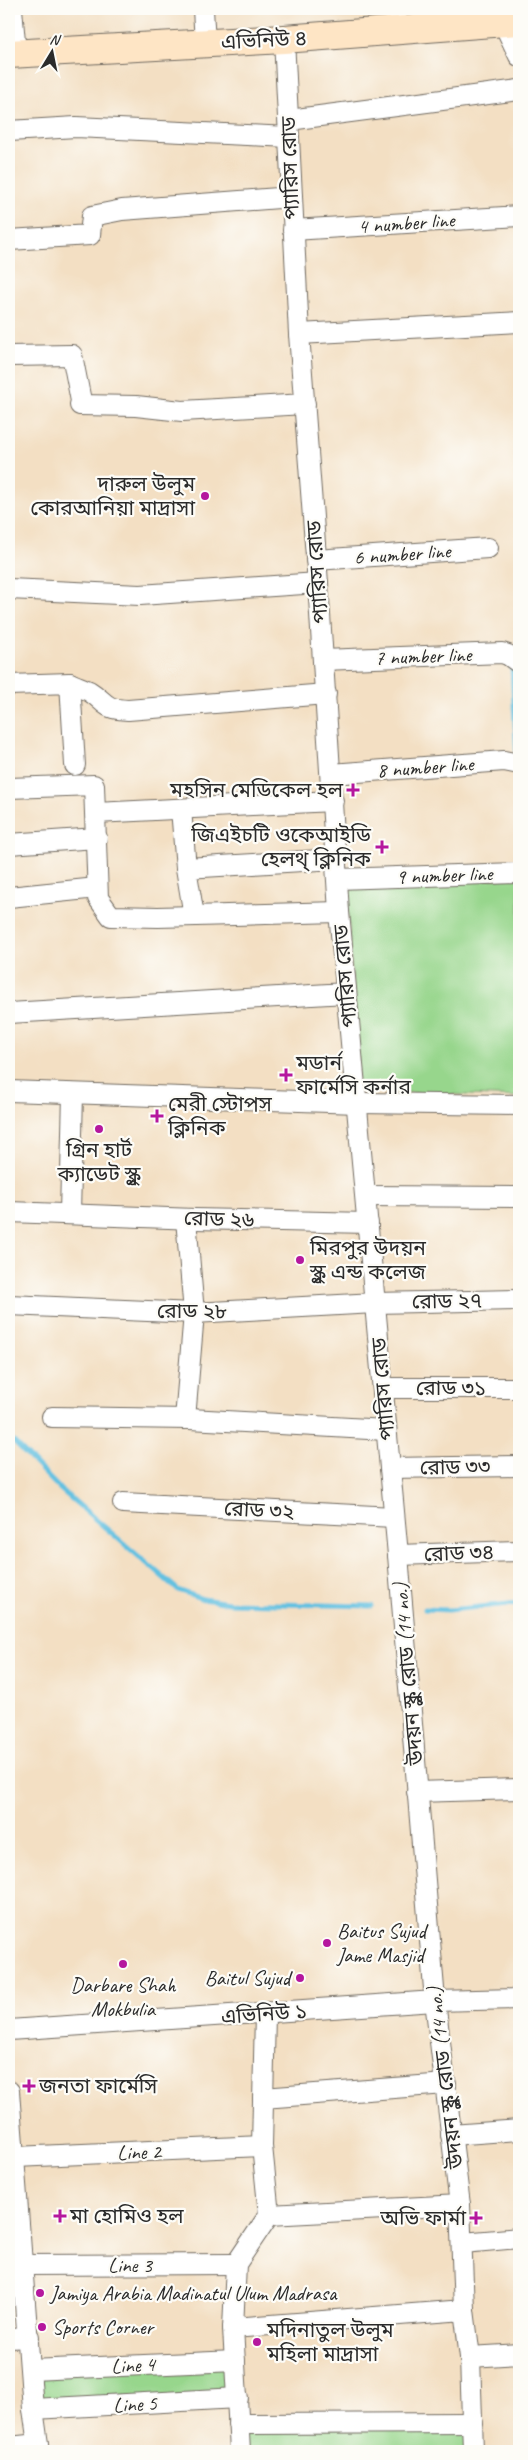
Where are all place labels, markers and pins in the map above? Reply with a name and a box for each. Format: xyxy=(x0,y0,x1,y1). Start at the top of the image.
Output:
place label: দারুল উলুম কোরআনিয়া মাদ্রাসা xyxy=(30,471,196,521)
marker: দারুল উলুম কোরআনিয়া মাদ্রাসা xyxy=(199,490,211,502)
place label: মহসিন মেডিকেল হল xyxy=(169,777,344,803)
marker: মহসিন মেডিকেল হল xyxy=(347,784,359,796)
place label: জিএইচটি ওকেআইডি হেলথ্ ক্লিনিক xyxy=(190,822,372,872)
marker: জিএইচটি ওকেআইডি হেলথ্ ক্লিনিক xyxy=(375,840,389,854)
place label: মডার্ন ফার্মেসি কর্নার xyxy=(295,1050,411,1100)
marker: মডার্ন ফার্মেসি কর্নার xyxy=(280,1069,292,1081)
place label: মেরী স্টোপস ক্লিনিক xyxy=(167,1091,273,1141)
marker: মেরী স্টোপস ক্লিনিক xyxy=(150,1109,164,1123)
marker: গ্রিন হার্ট ক্যাডেট স্কুল xyxy=(93,1123,105,1135)
place label: গ্রিন হার্ট ক্যাডেট স্কুল xyxy=(57,1137,141,1187)
place label: মিরপুর উদয়ন স্কুল এন্ড কলেজ xyxy=(309,1235,427,1285)
marker: মিরপুর উদয়ন স্কুল এন্ড কলেজ xyxy=(294,1254,306,1266)
place label: Baitus Sujud Jame Masjid xyxy=(336,1918,430,1968)
marker: Baitus Sujud Jame Masjid xyxy=(321,1937,333,1949)
marker: Darbare Shah Mokbulia xyxy=(117,1958,129,1970)
place label: Baitul Sujud xyxy=(205,1965,294,1991)
place label: Darbare Shah Mokbulia xyxy=(71,1972,177,2022)
marker: Baitul Sujud xyxy=(294,1972,306,1984)
place label: জনতা ফার্মেসি xyxy=(38,2073,158,2099)
marker: জনতা ফার্মেসি xyxy=(23,2080,35,2092)
place label: মা হোমিও হল xyxy=(69,2203,184,2229)
place label: অভি ফার্মা xyxy=(379,2205,466,2231)
marker: মা হোমিও হল xyxy=(54,2210,66,2222)
marker: অভি ফার্মা xyxy=(470,2212,482,2224)
place label: Jamiya Arabia Madinatul Ulum Madrasa xyxy=(49,2280,338,2306)
marker: Jamiya Arabia Madinatul Ulum Madrasa xyxy=(34,2287,46,2299)
place label: Sports Corner xyxy=(52,2314,155,2340)
place label: মদিনাতুল উলুম মহিলা মাদ্রাসা xyxy=(266,2317,395,2367)
marker: Sports Corner xyxy=(36,2321,48,2333)
marker: মদিনাতুল উলুম মহিলা মাদ্রাসা xyxy=(251,2336,263,2348)

